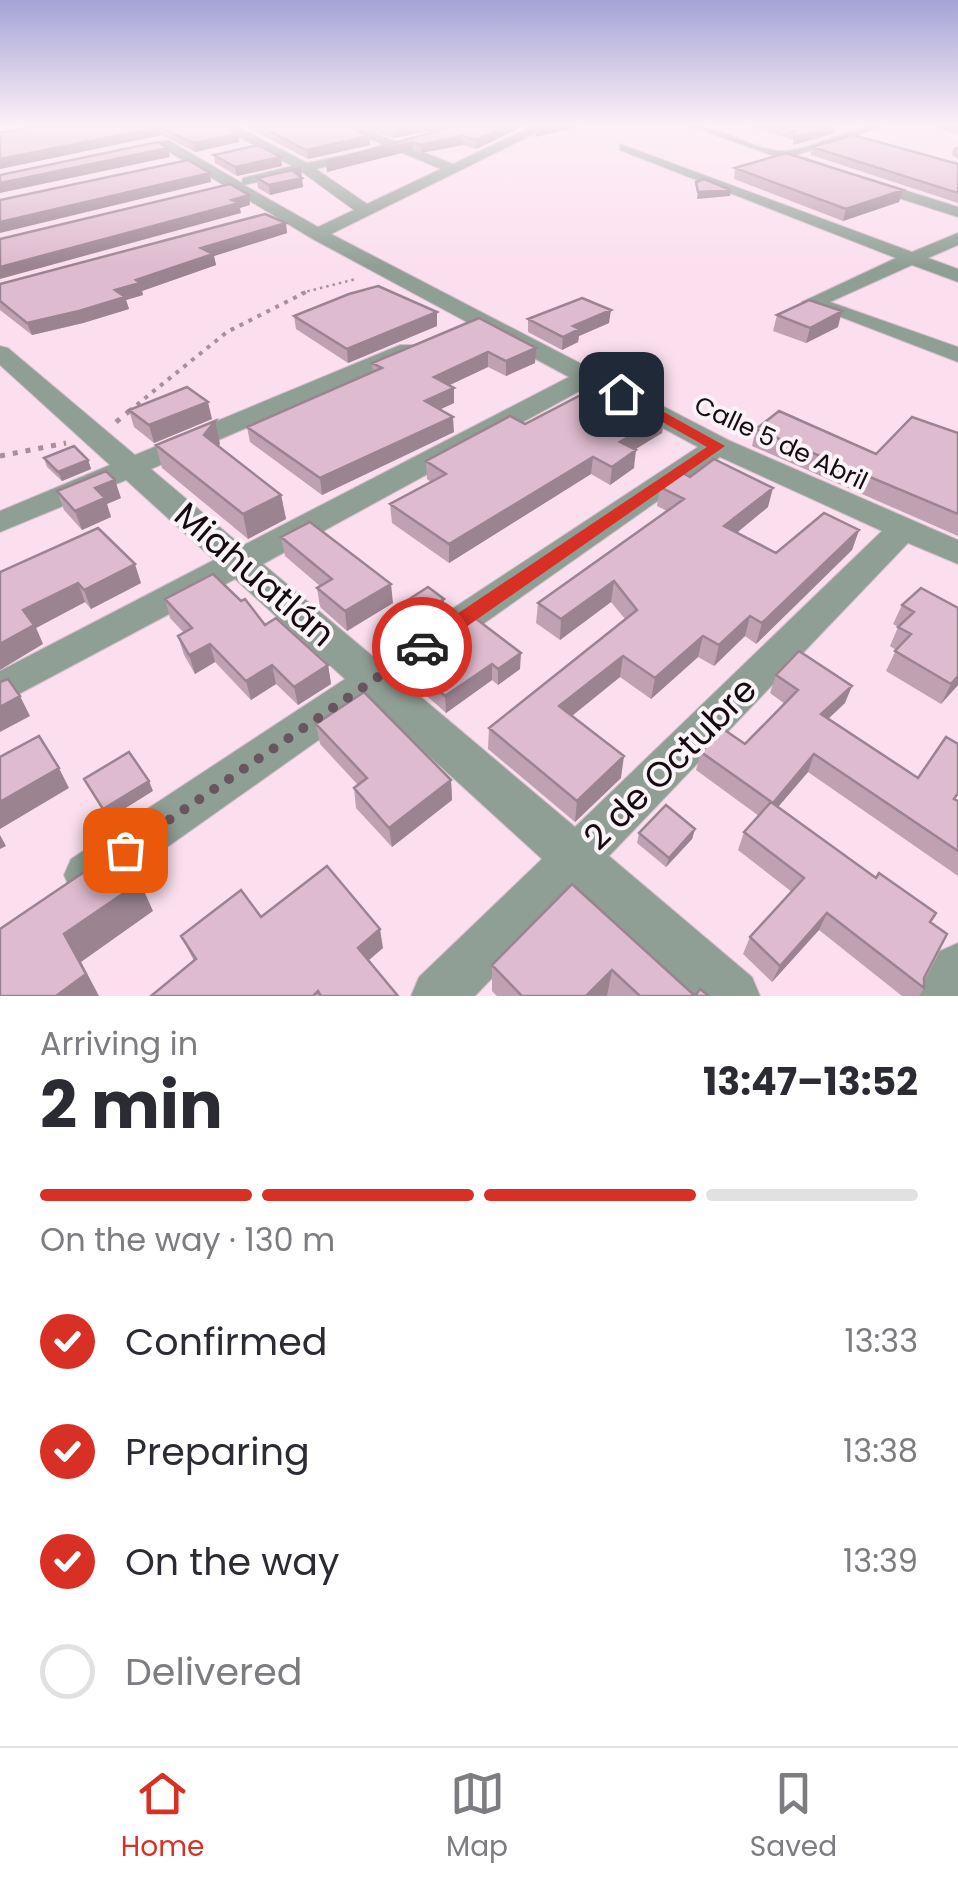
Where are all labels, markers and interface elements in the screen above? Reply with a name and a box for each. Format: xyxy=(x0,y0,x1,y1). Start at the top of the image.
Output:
pin xyxy=(579,352,664,437)
icon: home xyxy=(594,367,649,422)
street label: Calle 5 de Abril xyxy=(689,388,873,498)
street label: Miahuatlán xyxy=(164,490,346,658)
courier xyxy=(372,597,472,697)
icon: car xyxy=(395,620,450,675)
street label: 2 de Octubre xyxy=(573,666,767,860)
pin xyxy=(83,808,168,893)
icon: bag xyxy=(98,823,153,878)
text: Arriving in xyxy=(40,1021,198,1066)
text: 13:47–13:52 xyxy=(703,1055,918,1108)
text: 2 min xyxy=(40,1060,223,1151)
text: On the way · 130 m xyxy=(40,1217,335,1262)
icon: check xyxy=(40,1314,95,1369)
text: Confirmed xyxy=(125,1315,327,1368)
text: 13:33 xyxy=(844,1318,918,1363)
icon: check xyxy=(40,1424,95,1479)
text: Preparing xyxy=(125,1425,310,1478)
text: 13:38 xyxy=(843,1428,918,1473)
icon: check xyxy=(40,1534,95,1589)
text: On the way xyxy=(125,1535,339,1588)
text: 13:39 xyxy=(843,1538,918,1583)
text: Delivered xyxy=(125,1645,302,1698)
tab: Home xyxy=(121,1766,204,1868)
tab: Map xyxy=(446,1766,508,1868)
tab: Saved xyxy=(750,1766,837,1868)

